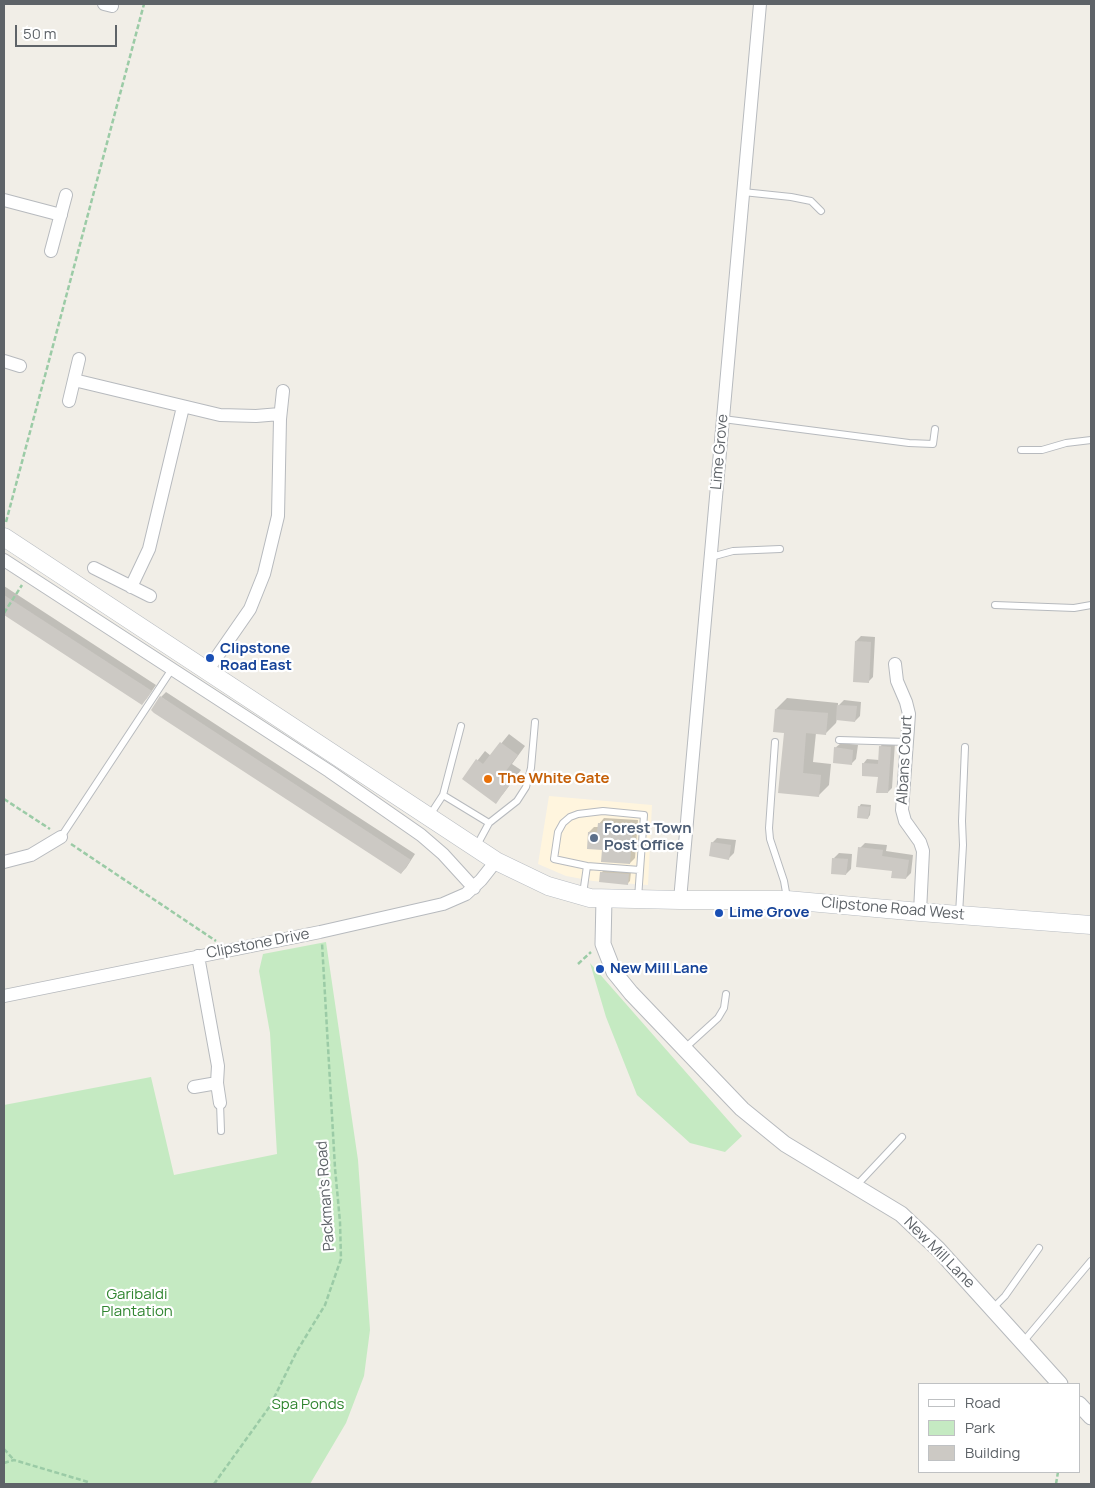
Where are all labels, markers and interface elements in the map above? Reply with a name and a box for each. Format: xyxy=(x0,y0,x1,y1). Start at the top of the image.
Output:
scale bar xyxy=(18,15,120,47)
text: 50 m xyxy=(23,23,57,44)
street label: Lime Grove xyxy=(708,413,732,491)
place label: Clipstone Road East xyxy=(220,640,292,675)
marker: Clipstone Road East xyxy=(204,652,216,664)
street label: Albans Court xyxy=(894,715,916,805)
place label: The White Gate xyxy=(498,770,610,788)
marker: The White Gate xyxy=(482,773,494,785)
place label: Forest Town Post Office xyxy=(604,820,692,855)
marker: Forest Town Post Office xyxy=(588,832,600,844)
street label: Clipstone Road West xyxy=(821,894,965,924)
place label: Lime Grove xyxy=(729,904,809,922)
marker: Lime Grove xyxy=(713,907,725,919)
street label: Clipstone Drive xyxy=(205,925,311,963)
place label: New Mill Lane xyxy=(610,960,708,978)
marker: New Mill Lane xyxy=(594,963,606,975)
street label: Packman's Road xyxy=(313,1140,339,1252)
street label: New Mill Lane xyxy=(900,1214,978,1292)
park label: Garibaldi Plantation xyxy=(101,1286,173,1321)
legend xyxy=(918,1383,1080,1473)
text: Road xyxy=(965,1392,1001,1413)
park label: Spa Ponds xyxy=(272,1396,344,1414)
text: Park xyxy=(965,1417,995,1438)
text: Building xyxy=(965,1442,1020,1463)

